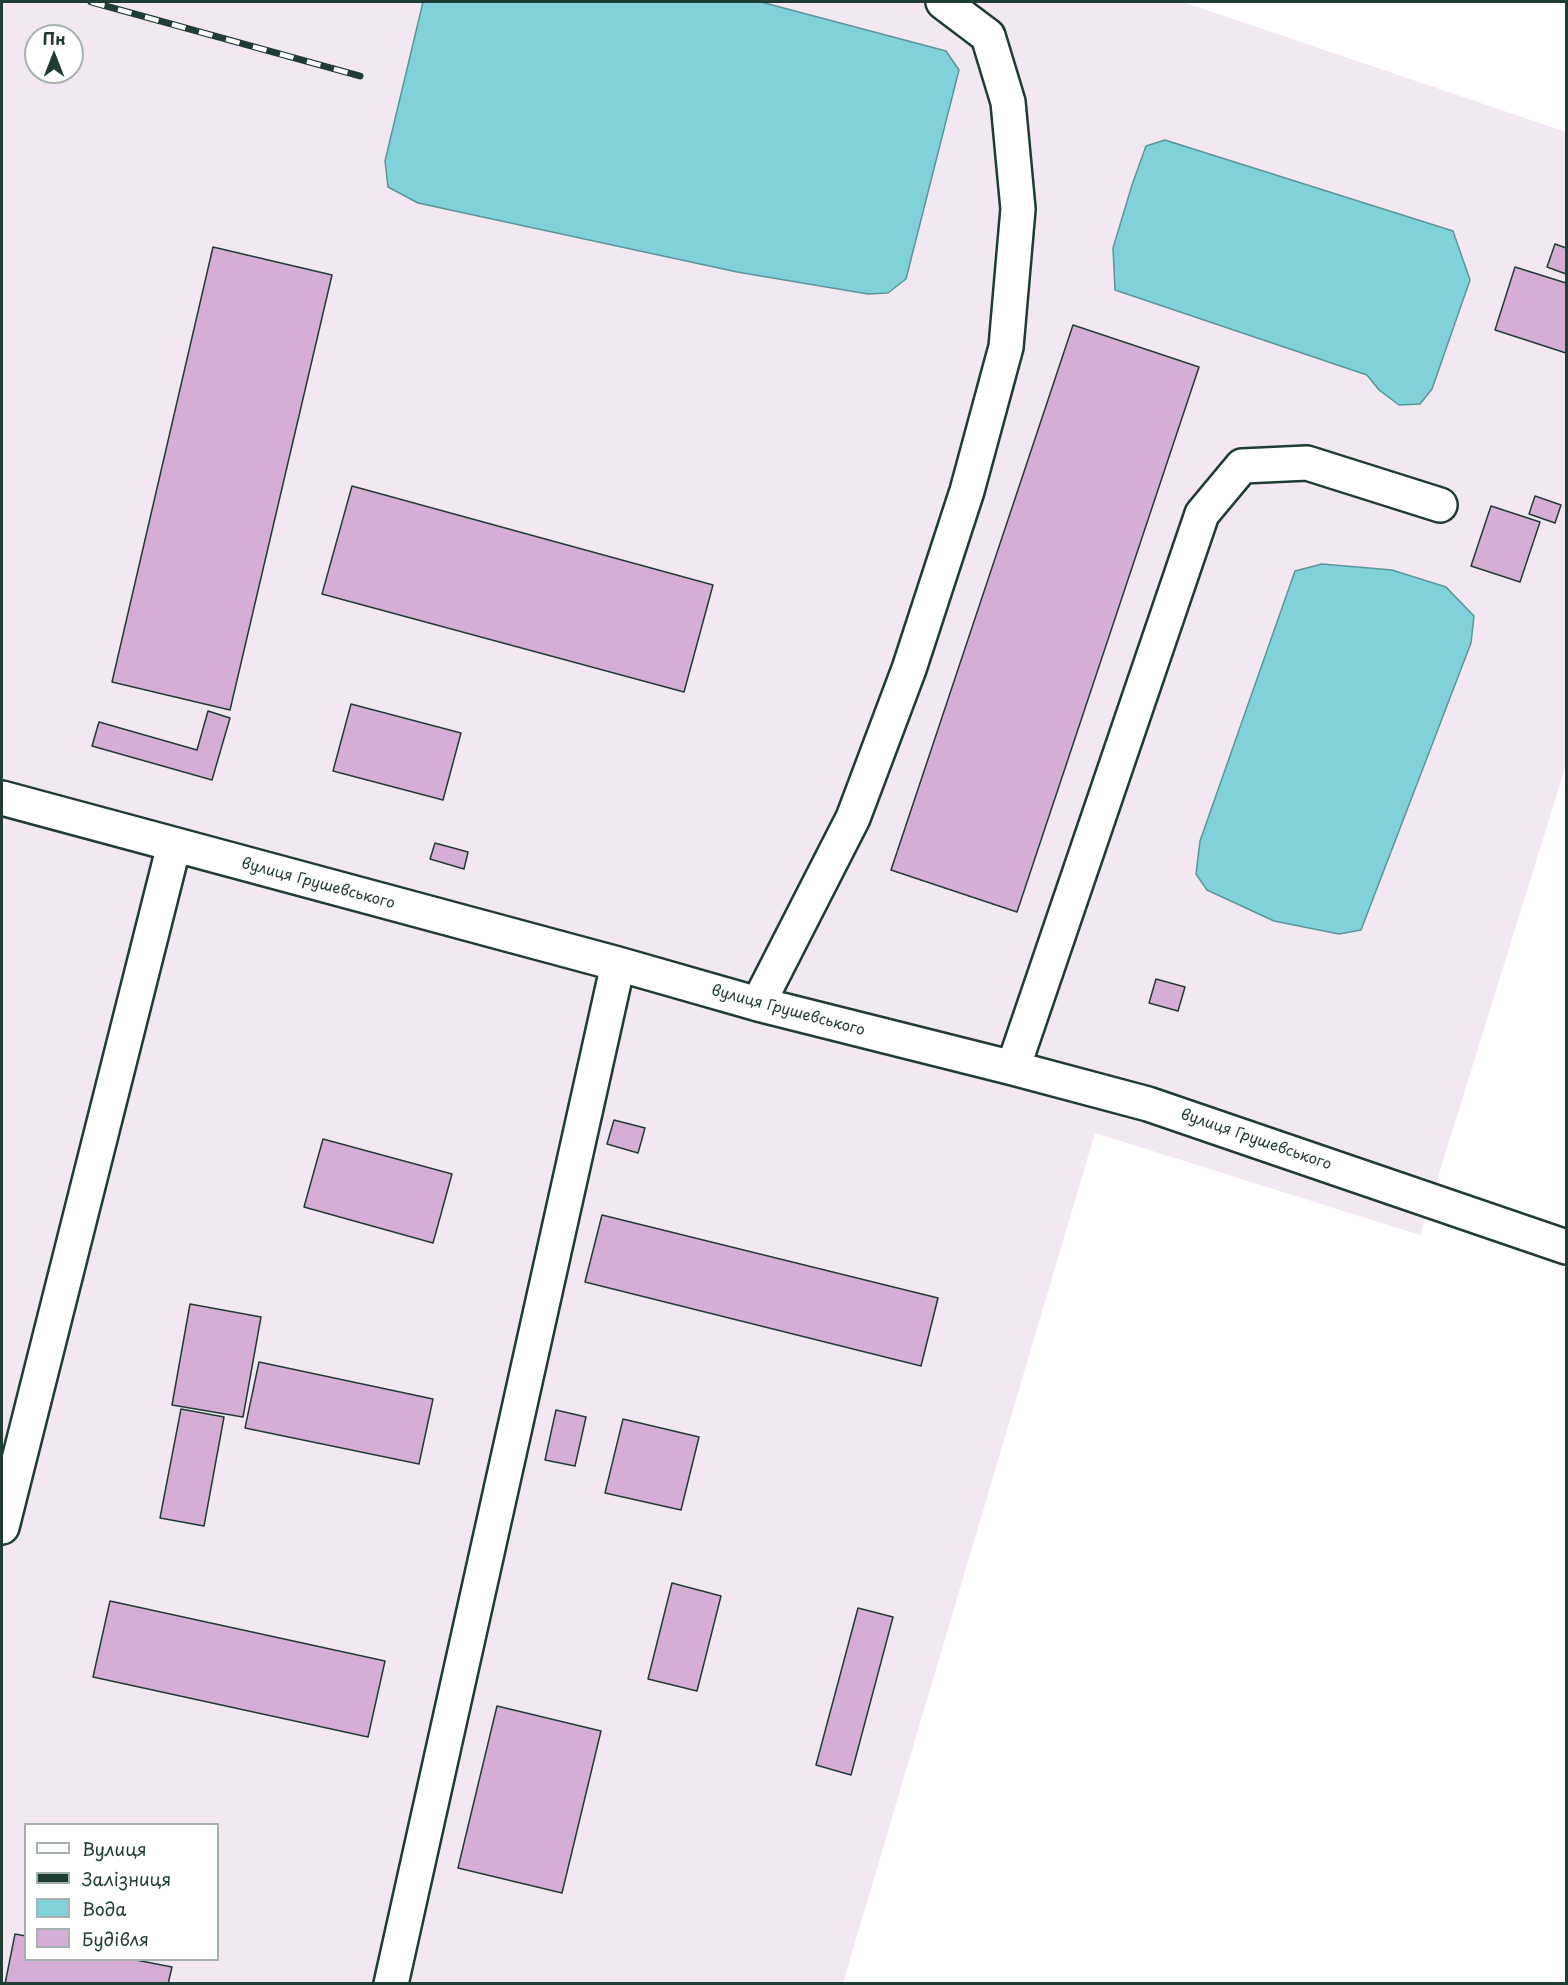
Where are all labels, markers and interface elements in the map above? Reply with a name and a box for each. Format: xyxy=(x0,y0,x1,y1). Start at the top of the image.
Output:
north arrow xyxy=(24,24,84,84)
text: Пн xyxy=(42,26,66,50)
street label: вулиця Грушевського xyxy=(239,855,397,913)
street label: вулиця Грушевського xyxy=(709,982,867,1040)
street label: вулиця Грушевського xyxy=(1178,1106,1334,1174)
legend xyxy=(24,1823,219,1961)
text: Вулиця xyxy=(82,1835,147,1862)
text: Залізниця xyxy=(82,1865,171,1892)
text: Вода xyxy=(82,1895,127,1922)
text: Будівля xyxy=(82,1925,149,1952)

